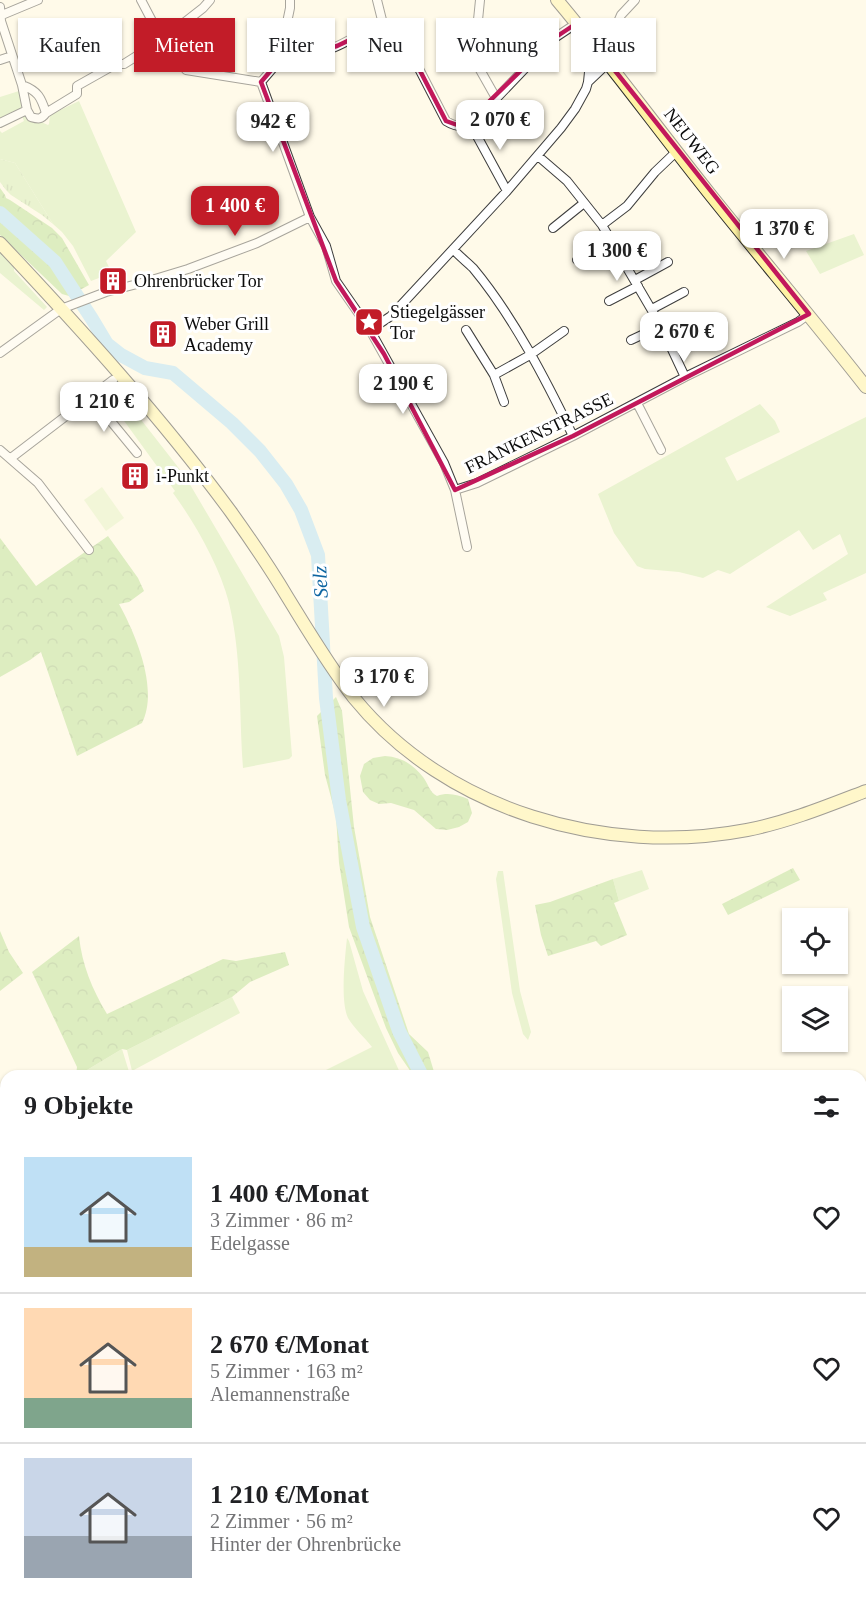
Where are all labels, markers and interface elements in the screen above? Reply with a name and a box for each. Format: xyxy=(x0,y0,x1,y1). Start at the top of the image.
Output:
chip: Kaufen xyxy=(18,18,122,72)
chip: Mieten xyxy=(134,18,235,72)
chip: Filter xyxy=(247,18,335,72)
chip: Neu xyxy=(347,18,424,72)
chip: Wohnung xyxy=(436,18,559,72)
chip: Haus xyxy=(571,18,656,72)
pin: 2 070 € xyxy=(445,100,555,151)
pin: 942 € xyxy=(231,102,315,153)
street label: NEUWEG xyxy=(660,104,724,178)
text: 2 070 € xyxy=(470,108,530,130)
text: 942 € xyxy=(251,110,296,132)
pin: 1 400 € xyxy=(180,186,290,237)
text: 1 400 € xyxy=(205,194,265,216)
pin: 1 370 € xyxy=(729,209,839,260)
text: 1 370 € xyxy=(754,217,814,239)
pin: 1 300 € xyxy=(562,231,672,282)
text: 1 300 € xyxy=(587,239,647,261)
building icon: Ohrenbrücker Tor xyxy=(97,265,129,297)
place label: Ohrenbrücker Tor xyxy=(134,271,263,291)
place label: Stiegelgässer Tor xyxy=(390,302,485,343)
place icon: Stiegelgässer Tor xyxy=(353,306,385,338)
pin: 2 670 € xyxy=(629,312,739,363)
place label: Weber Grill Academy xyxy=(184,314,269,355)
building icon: Weber Grill Academy xyxy=(147,318,179,350)
text: 2 670 € xyxy=(654,320,714,342)
pin: 2 190 € xyxy=(348,364,458,415)
text: 2 190 € xyxy=(373,372,433,394)
pin: 1 210 € xyxy=(49,382,159,433)
street label: FRANKENSTRASSE xyxy=(462,388,616,478)
text: 1 210 € xyxy=(74,390,134,412)
building icon: i-Punkt xyxy=(119,460,151,492)
place label: i-Punkt xyxy=(156,466,209,486)
water label: Selz xyxy=(308,565,332,599)
pin: 3 170 € xyxy=(329,657,439,708)
text: 3 170 € xyxy=(354,665,414,687)
map controls xyxy=(782,908,848,1052)
button: locate xyxy=(782,908,848,974)
button: layers xyxy=(782,986,848,1052)
icon: filters xyxy=(810,1090,843,1123)
text: 9 Objekte xyxy=(24,1091,133,1120)
text: 1 400 €/Monat xyxy=(210,1179,369,1208)
icon: home xyxy=(72,1181,144,1253)
icon: heart xyxy=(810,1201,843,1234)
text: 3 Zimmer · 86 m² xyxy=(210,1209,353,1231)
text: Edelgasse xyxy=(210,1232,290,1254)
text: 2 670 €/Monat xyxy=(210,1330,369,1359)
icon: home xyxy=(72,1332,144,1404)
icon: heart xyxy=(810,1352,843,1385)
text: 5 Zimmer · 163 m² xyxy=(210,1360,363,1382)
text: Alemannenstraße xyxy=(210,1383,350,1405)
text: 1 210 €/Monat xyxy=(210,1480,369,1509)
icon: home xyxy=(72,1482,144,1554)
icon: heart xyxy=(810,1502,843,1535)
text: 2 Zimmer · 56 m² xyxy=(210,1510,353,1532)
text: Hinter der Ohrenbrücke xyxy=(210,1533,401,1555)

